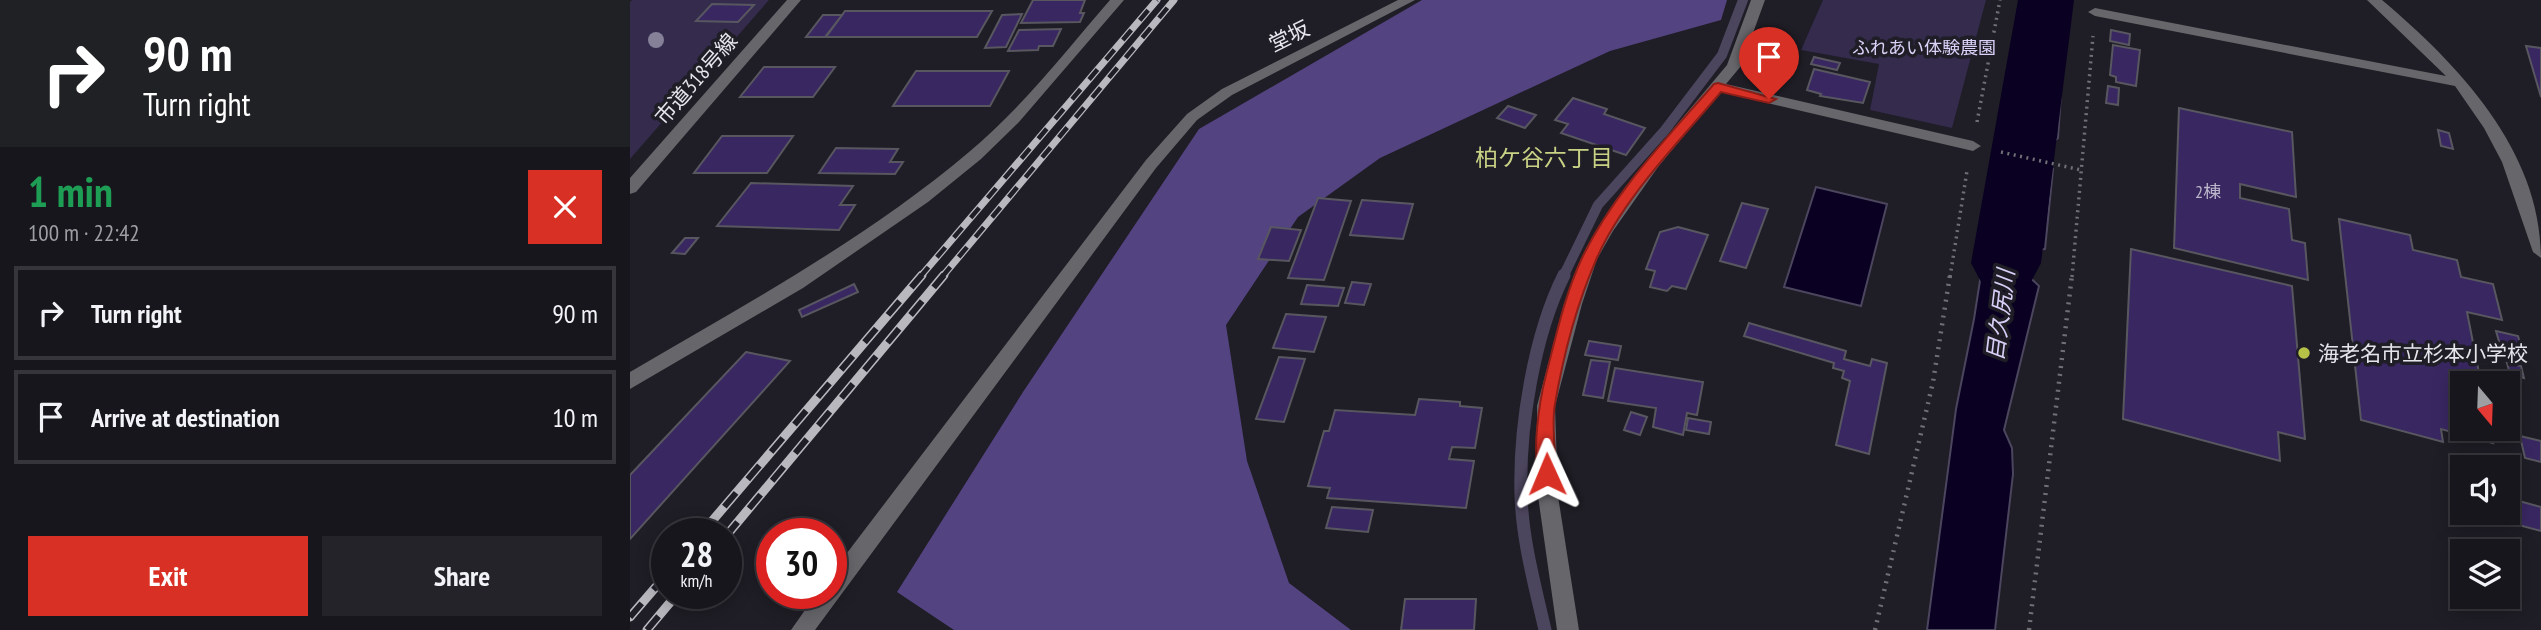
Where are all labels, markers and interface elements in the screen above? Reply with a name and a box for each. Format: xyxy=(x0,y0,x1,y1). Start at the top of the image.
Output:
street label: 堂坂 xyxy=(1264,15,1314,57)
text: 90 m xyxy=(143,21,232,85)
pin xyxy=(1739,27,1799,99)
icon: right xyxy=(28,28,119,119)
street label: 市道318号線 xyxy=(649,28,743,130)
park label: ふれあい体験農園 xyxy=(1852,36,1996,59)
icon: arrive xyxy=(1750,38,1788,76)
text: Turn right xyxy=(143,83,251,125)
district label: 柏ケ谷六丁目 xyxy=(1475,143,1613,172)
text: 1 min xyxy=(28,164,113,219)
button: close xyxy=(528,170,602,244)
house number: 2棟 xyxy=(2195,180,2221,203)
text: 100 m · 22:42 xyxy=(28,218,140,247)
water label: 目久尻川 xyxy=(1980,265,2020,362)
icon: right xyxy=(32,294,70,332)
text: Turn right xyxy=(91,297,182,330)
text: 90 m xyxy=(552,297,598,330)
place label: 海老名市立杉本小学校 xyxy=(2318,340,2528,367)
marker: 海老名市立杉本小学校 xyxy=(2296,345,2312,361)
north arrow xyxy=(2450,371,2520,441)
map controls xyxy=(2450,371,2520,609)
icon: arrive xyxy=(32,398,70,436)
text: Arrive at destination xyxy=(91,401,280,434)
text: 10 m xyxy=(552,401,598,434)
position arrow xyxy=(1510,437,1584,511)
button: sound xyxy=(2450,455,2520,525)
speed limit sign: 30 xyxy=(756,518,847,609)
text: 28 xyxy=(680,531,713,577)
button: Exit xyxy=(28,536,308,616)
button: Share xyxy=(322,536,602,616)
button: layers xyxy=(2450,539,2520,609)
text: km/h xyxy=(681,569,712,592)

